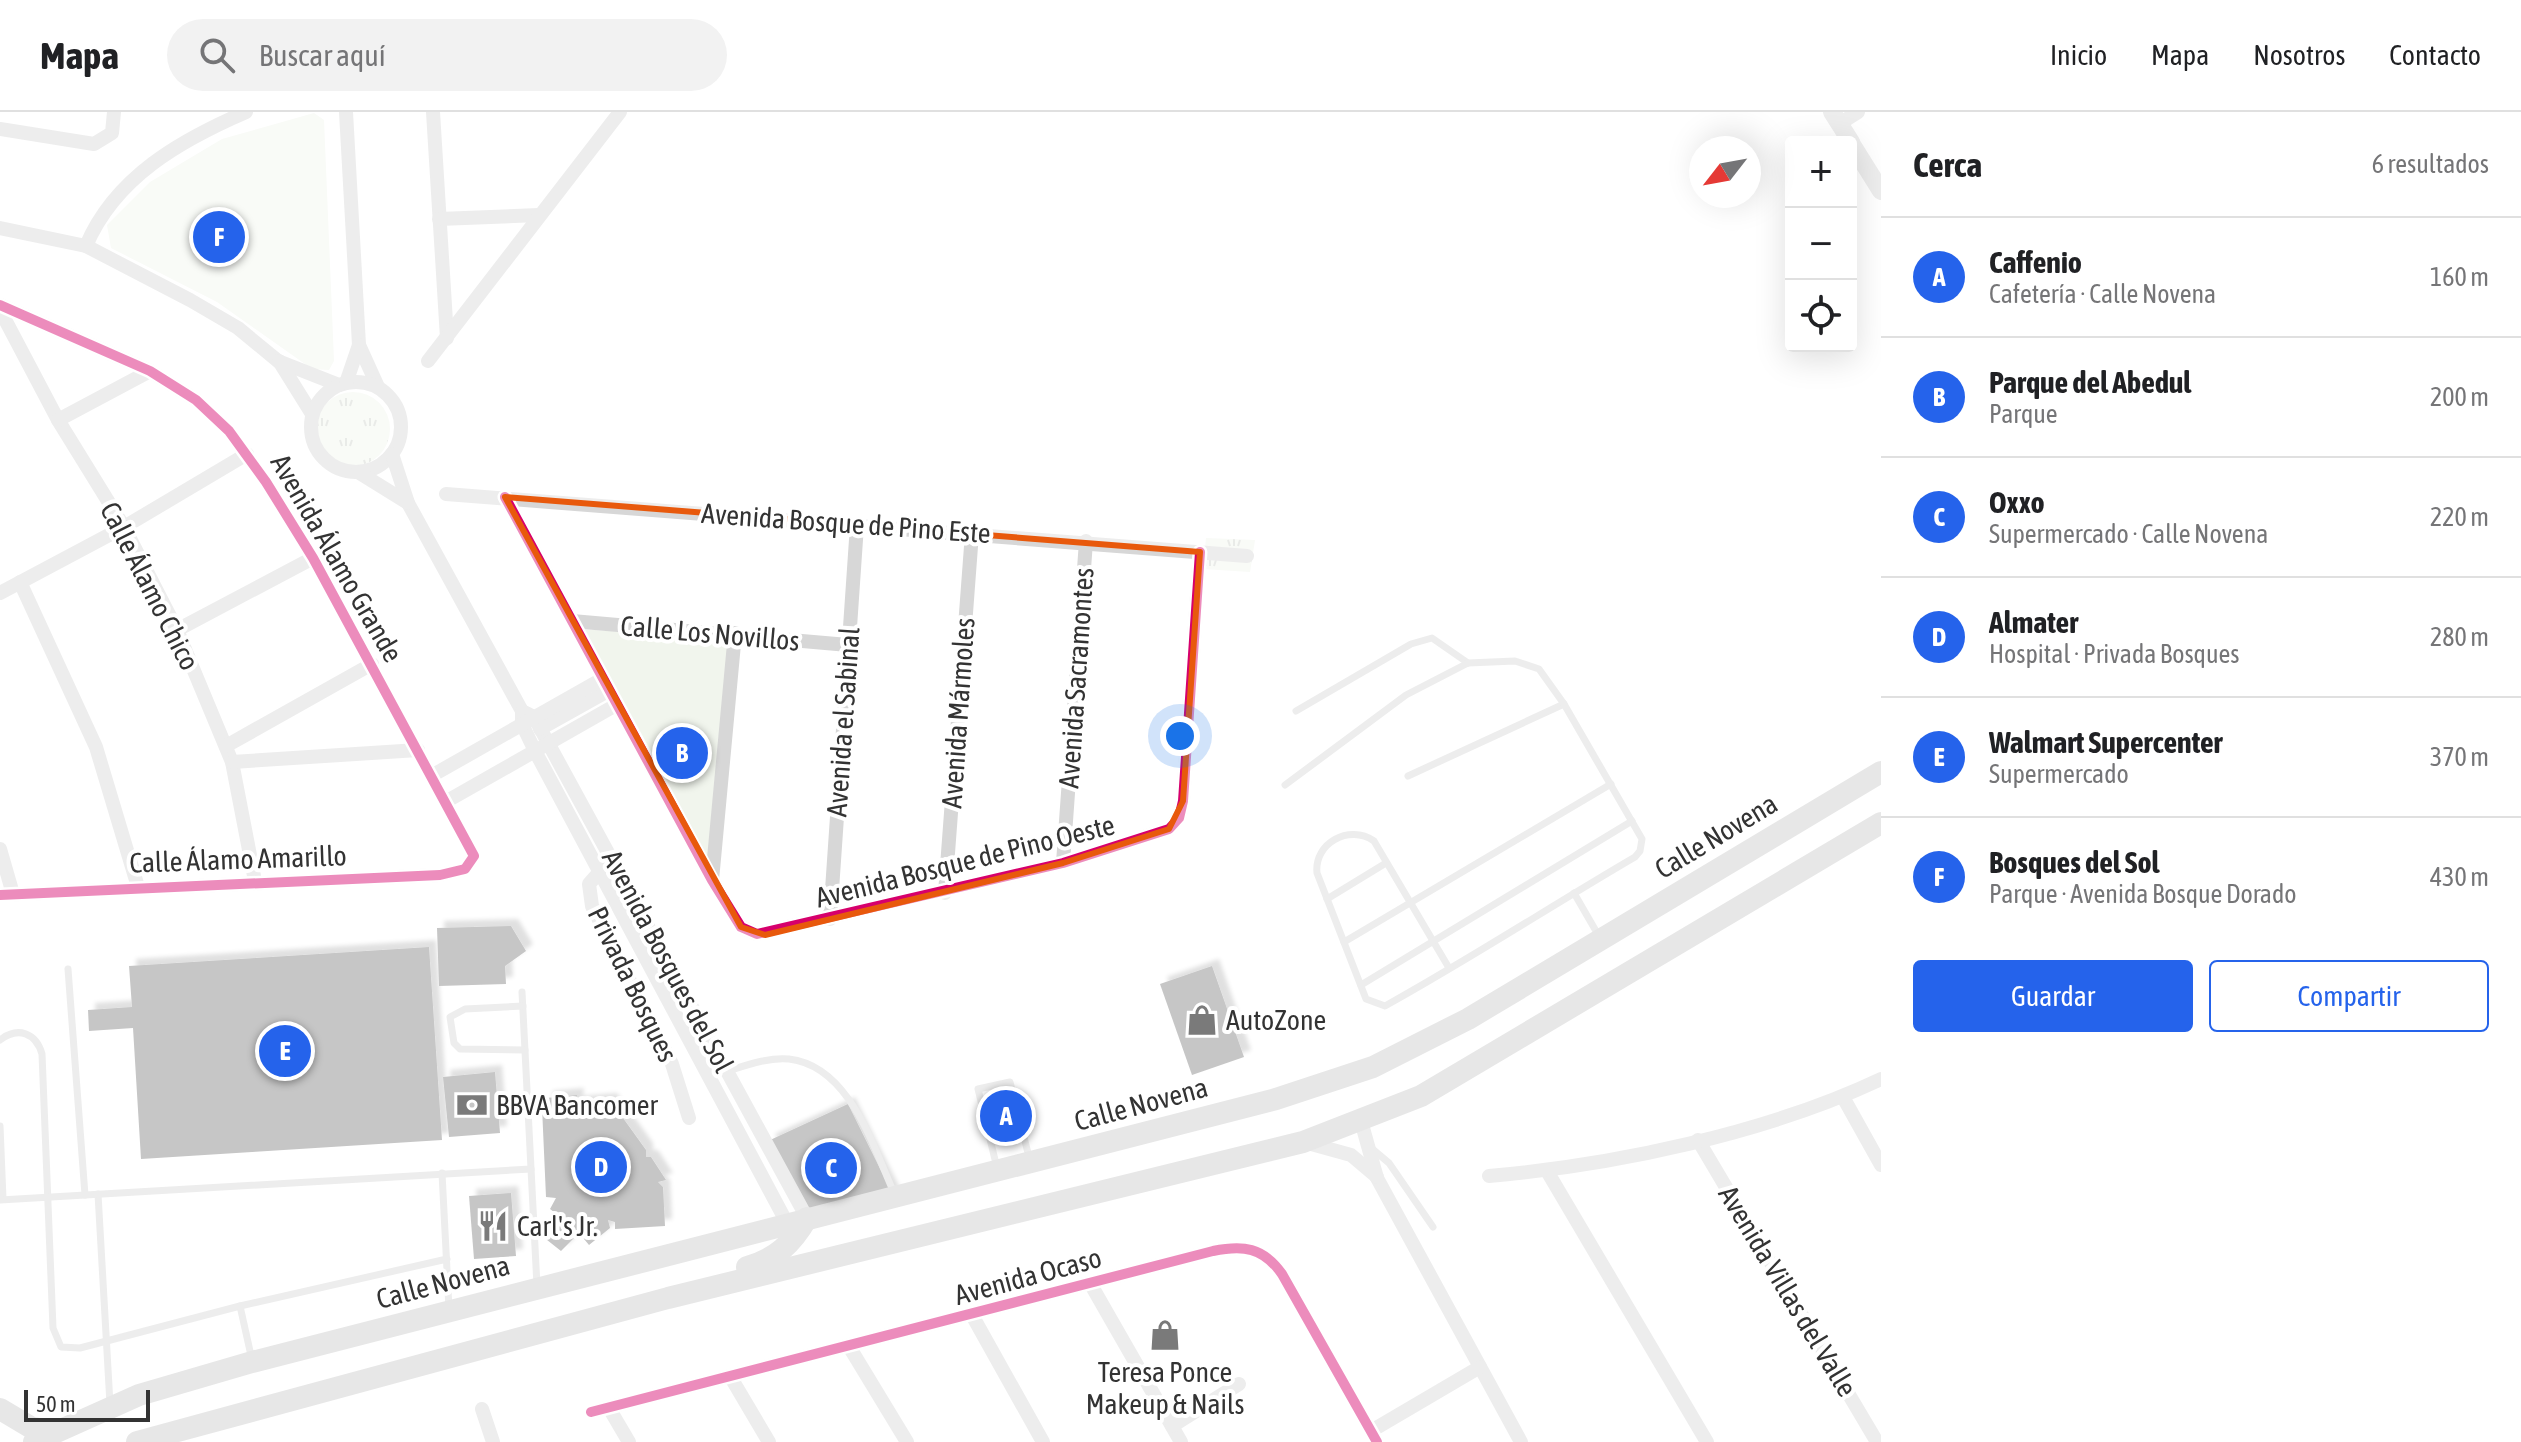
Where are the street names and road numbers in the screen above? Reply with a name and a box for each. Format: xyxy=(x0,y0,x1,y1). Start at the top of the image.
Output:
street label: Avenida Álamo Grande xyxy=(265,449,409,667)
street label: Calle Álamo Chico xyxy=(94,497,206,675)
street label: Avenida Bosque de Pino Este xyxy=(700,497,992,549)
street label: Avenida Sacramontes xyxy=(1052,567,1100,789)
street label: Calle Los Novillos xyxy=(619,609,801,657)
street label: Avenida Mármoles xyxy=(935,617,981,809)
street label: Avenida el Sabinal xyxy=(820,625,866,818)
street label: Calle Novena xyxy=(1649,787,1783,885)
street label: Avenida Bosque de Pino Oeste xyxy=(812,808,1118,914)
street label: Calle Álamo Amarillo xyxy=(129,839,347,879)
street label: Avenida Bosques del Sol xyxy=(596,844,740,1078)
street label: Privada Bosques xyxy=(582,901,684,1067)
street label: Calle Novena xyxy=(1071,1071,1211,1137)
street label: Avenida Villas del Valle xyxy=(1712,1180,1864,1402)
street label: Avenida Ocaso xyxy=(951,1241,1105,1311)
street label: Calle Novena xyxy=(373,1249,513,1315)

